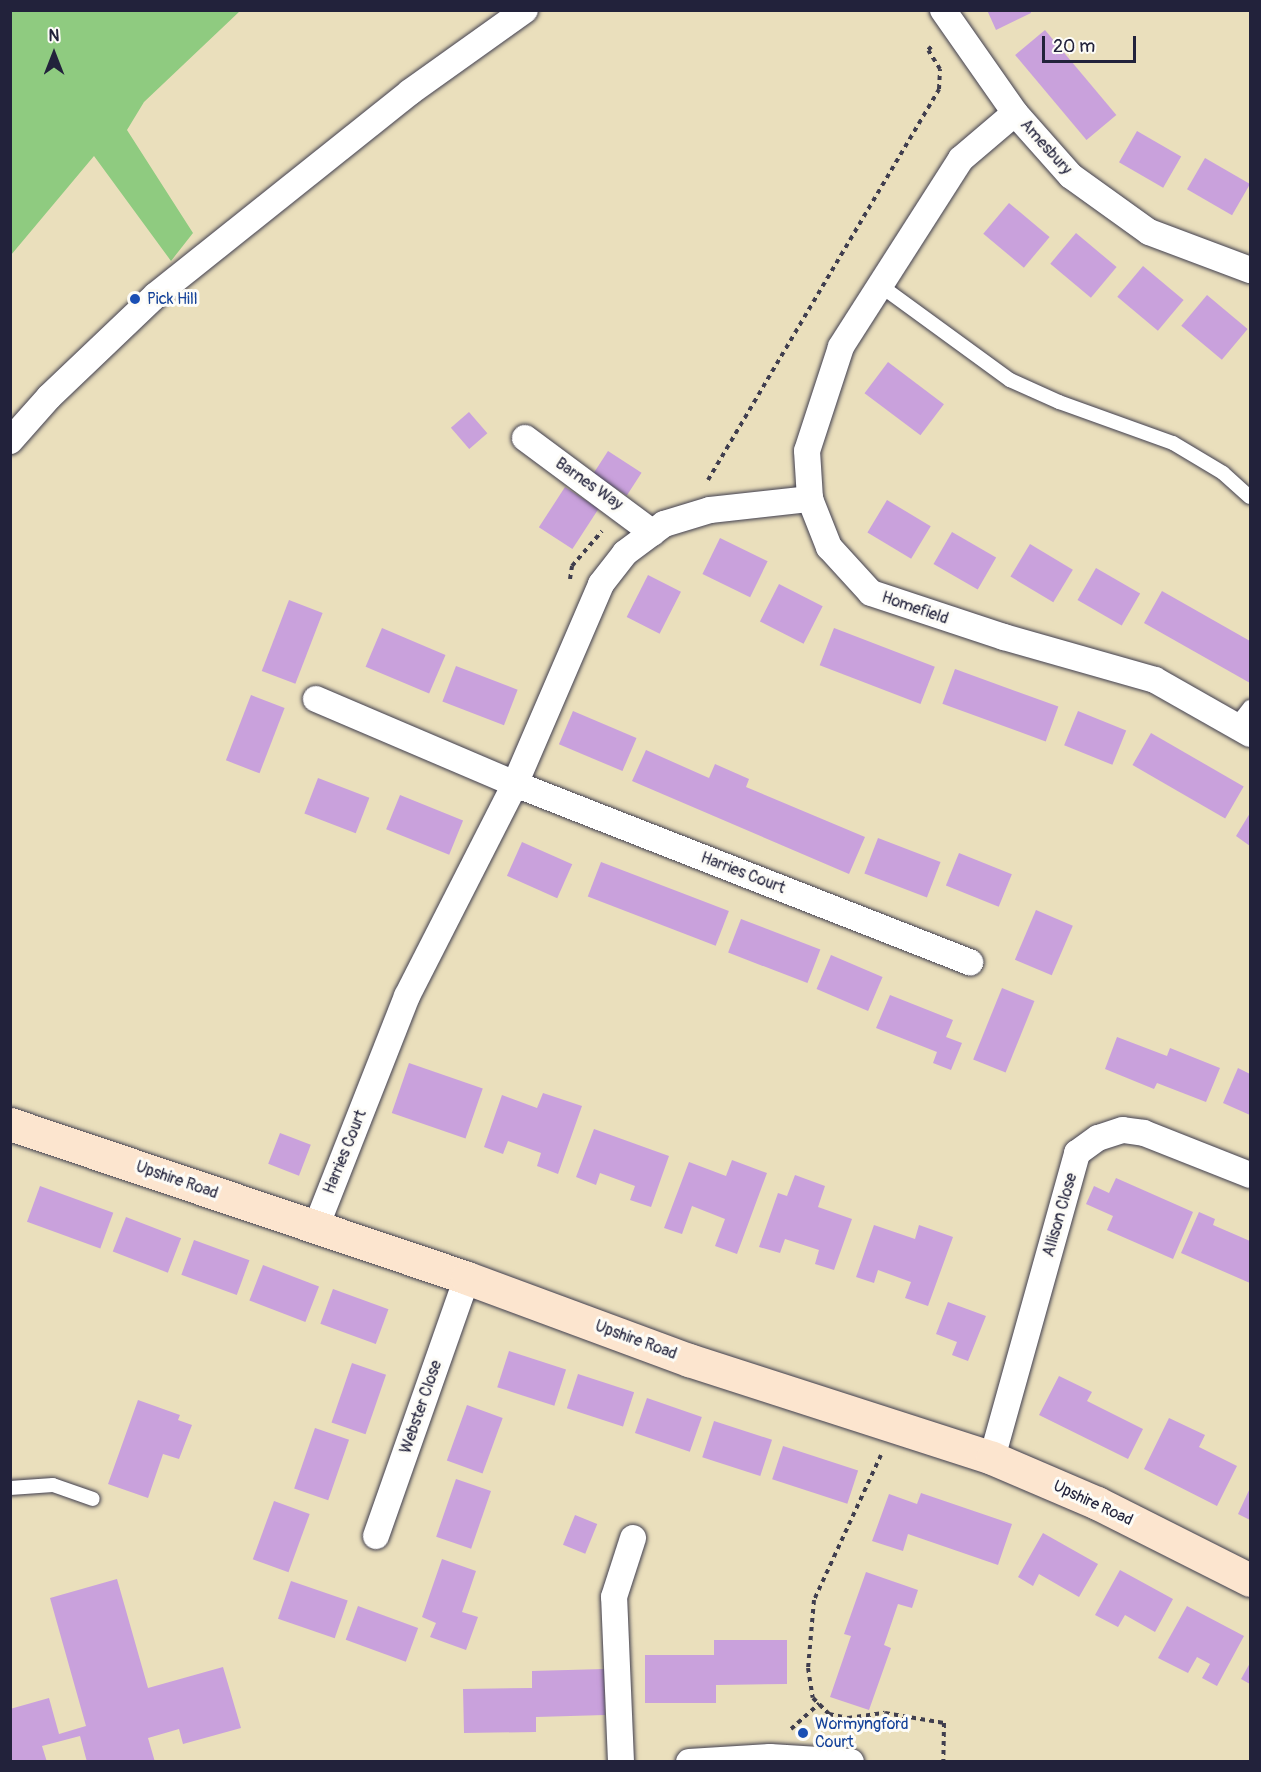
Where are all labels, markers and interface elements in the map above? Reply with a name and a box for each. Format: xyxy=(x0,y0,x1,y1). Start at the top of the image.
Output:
north arrow xyxy=(24,24,84,84)
scale bar xyxy=(1045,24,1140,62)
text: N xyxy=(49,26,59,46)
text: 20 m xyxy=(1053,35,1095,58)
street label: Amesbury xyxy=(1016,115,1076,179)
place label: Pick Hill xyxy=(147,289,198,309)
marker: Pick Hill xyxy=(128,292,142,306)
street label: Barnes Way xyxy=(552,454,626,514)
street label: Homefield xyxy=(879,588,951,628)
street label: Harries Court xyxy=(698,848,788,898)
street label: Harries Court xyxy=(319,1107,371,1197)
street label: Upshire Road xyxy=(133,1157,221,1203)
street label: Allison Close xyxy=(1039,1171,1081,1259)
street label: Upshire Road xyxy=(592,1316,680,1364)
street label: Webster Close xyxy=(396,1358,446,1456)
street label: Upshire Road xyxy=(1050,1476,1136,1530)
place label: Wormyngford Court xyxy=(815,1714,908,1752)
marker: Wormyngford Court xyxy=(796,1726,810,1740)

